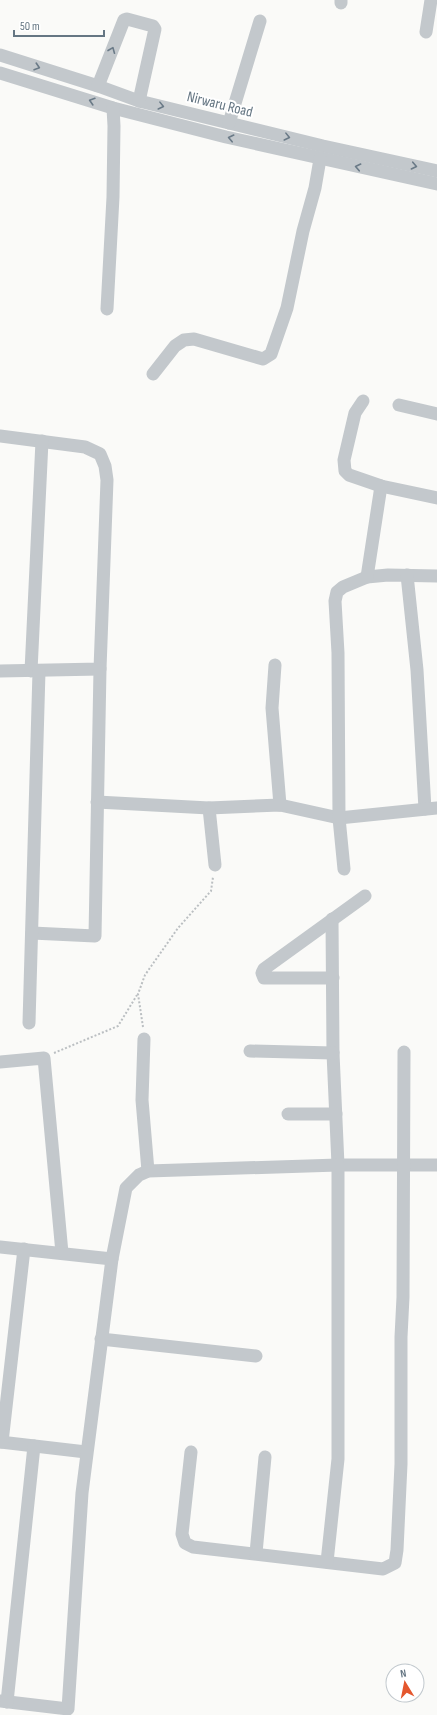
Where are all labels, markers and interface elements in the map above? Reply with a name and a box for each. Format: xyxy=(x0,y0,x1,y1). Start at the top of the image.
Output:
scale bar xyxy=(14,12,104,38)
text: 50 m xyxy=(20,19,40,34)
one-way arrow xyxy=(107,46,115,54)
one-way arrow xyxy=(34,62,41,71)
street label: Nirwaru Road xyxy=(185,87,255,122)
one-way arrow xyxy=(89,97,96,106)
one-way arrow xyxy=(158,102,164,110)
one-way arrow xyxy=(284,133,290,141)
one-way arrow xyxy=(228,135,234,143)
one-way arrow xyxy=(411,162,417,170)
one-way arrow xyxy=(355,163,361,171)
north arrow xyxy=(385,1663,425,1703)
text: N xyxy=(399,1667,407,1681)

